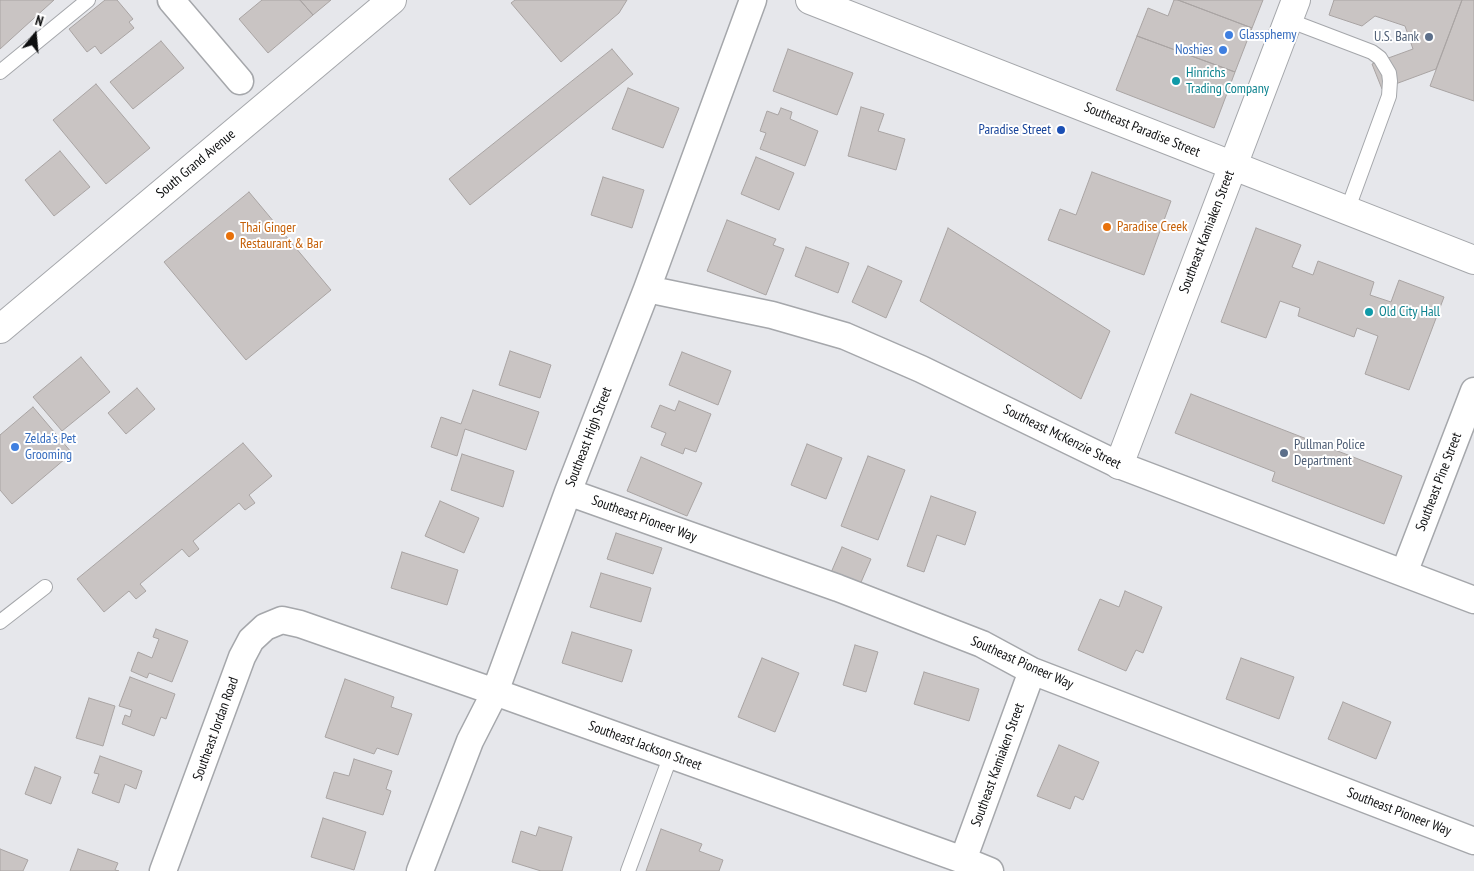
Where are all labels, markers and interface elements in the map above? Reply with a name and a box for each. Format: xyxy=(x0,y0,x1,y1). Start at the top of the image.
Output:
north arrow xyxy=(10,10,60,60)
text: N xyxy=(33,11,46,30)
place label: Glassphemy xyxy=(1239,27,1297,43)
marker: Glassphemy xyxy=(1223,29,1235,41)
place label: U.S. Bank xyxy=(1374,29,1419,45)
marker: U.S. Bank xyxy=(1423,31,1435,43)
place label: Noshies xyxy=(1175,42,1213,58)
marker: Noshies xyxy=(1217,44,1229,56)
place label: Hinrichs Trading Company xyxy=(1186,65,1269,98)
marker: Hinrichs Trading Company xyxy=(1170,75,1182,87)
street label: Southeast Paradise Street xyxy=(1082,99,1202,161)
place label: Paradise Street xyxy=(978,122,1051,138)
marker: Paradise Street xyxy=(1055,124,1067,136)
street label: South Grand Avenue xyxy=(153,126,239,202)
street label: Southeast Kamiaken Street xyxy=(1176,168,1238,296)
place label: Paradise Creek xyxy=(1117,219,1188,235)
place label: Thai Ginger Restaurant & Bar xyxy=(240,220,323,252)
marker: Paradise Creek xyxy=(1101,221,1113,233)
marker: Thai Ginger Restaurant & Bar xyxy=(224,230,236,242)
place label: Old City Hall xyxy=(1379,304,1440,320)
marker: Old City Hall xyxy=(1363,306,1375,318)
street label: Southeast High Street xyxy=(562,385,616,489)
street label: Southeast McKenzie Street xyxy=(1000,401,1124,473)
street label: Southeast Pine Street xyxy=(1412,430,1466,534)
place label: Zelda's Pet Grooming xyxy=(25,431,76,464)
place label: Pullman Police Department xyxy=(1294,437,1365,470)
marker: Zelda's Pet Grooming xyxy=(9,441,21,453)
marker: Pullman Police Department xyxy=(1278,447,1290,459)
street label: Southeast Pioneer Way xyxy=(589,492,699,546)
street label: Southeast Pioneer Way xyxy=(968,633,1076,693)
street label: Southeast Jordan Road xyxy=(189,675,243,783)
street label: Southeast Kamiaken Street xyxy=(968,701,1028,829)
street label: Southeast Jackson Street xyxy=(586,718,704,774)
street label: Southeast Pioneer Way xyxy=(1344,784,1454,840)

